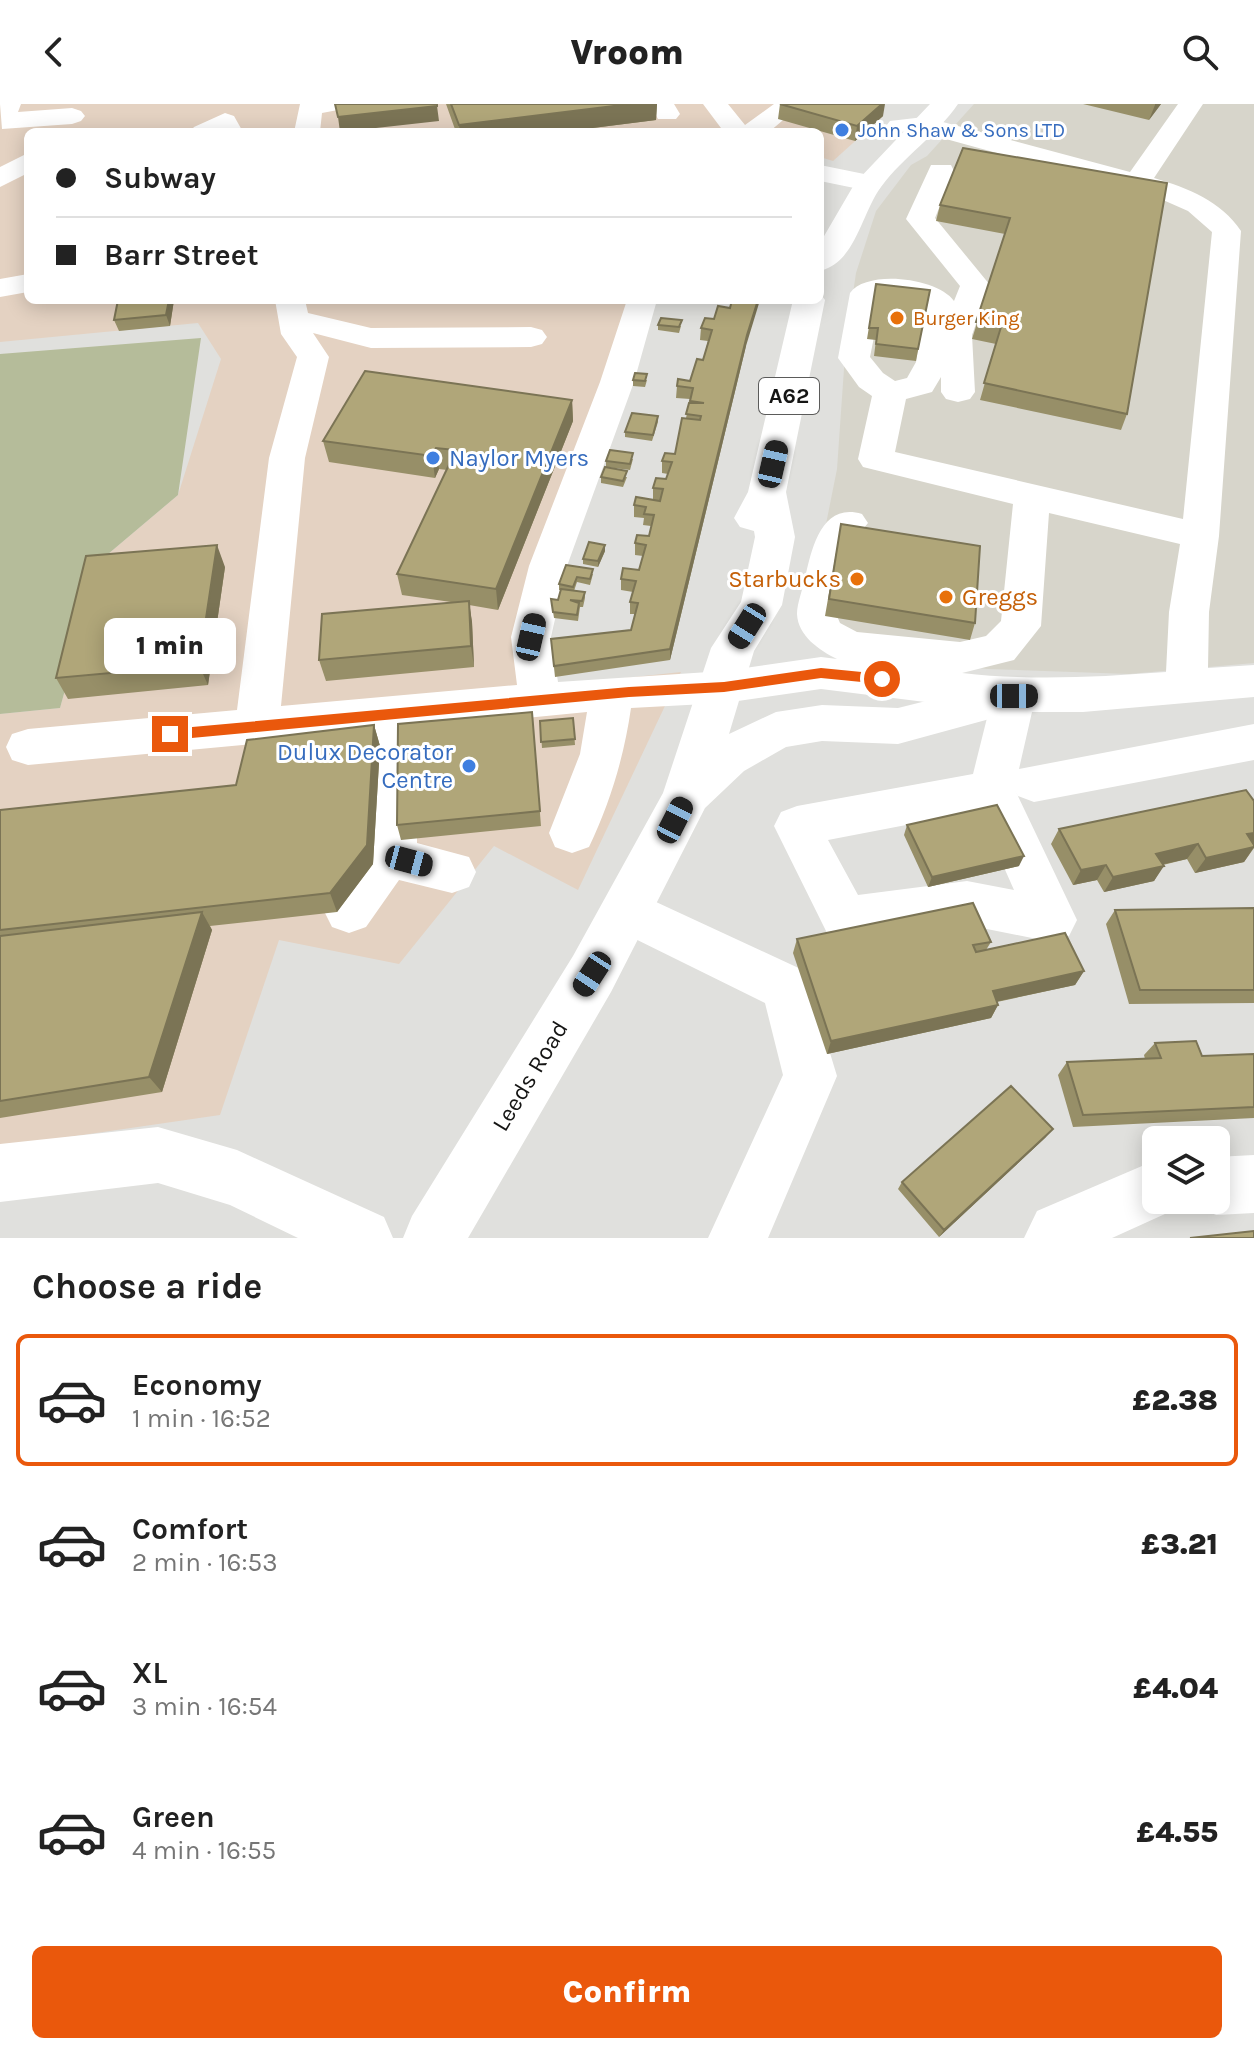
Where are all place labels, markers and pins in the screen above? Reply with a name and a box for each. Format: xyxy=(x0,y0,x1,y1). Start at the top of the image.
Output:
place label: John Shaw & Sons LTD xyxy=(858,119,1065,142)
marker: John Shaw & Sons LTD xyxy=(833,121,851,139)
place label: Burger King xyxy=(913,307,1019,330)
marker: Burger King xyxy=(888,309,906,327)
place label: Naylor Myers xyxy=(449,444,589,472)
marker: Naylor Myers xyxy=(424,449,442,467)
place label: Starbucks xyxy=(728,565,841,593)
marker: Starbucks xyxy=(848,570,866,588)
place label: Greggs xyxy=(962,583,1038,611)
marker: Greggs xyxy=(937,588,955,606)
place label: Dulux Decorator Centre xyxy=(277,738,453,794)
marker: Dulux Decorator Centre xyxy=(460,757,478,775)

